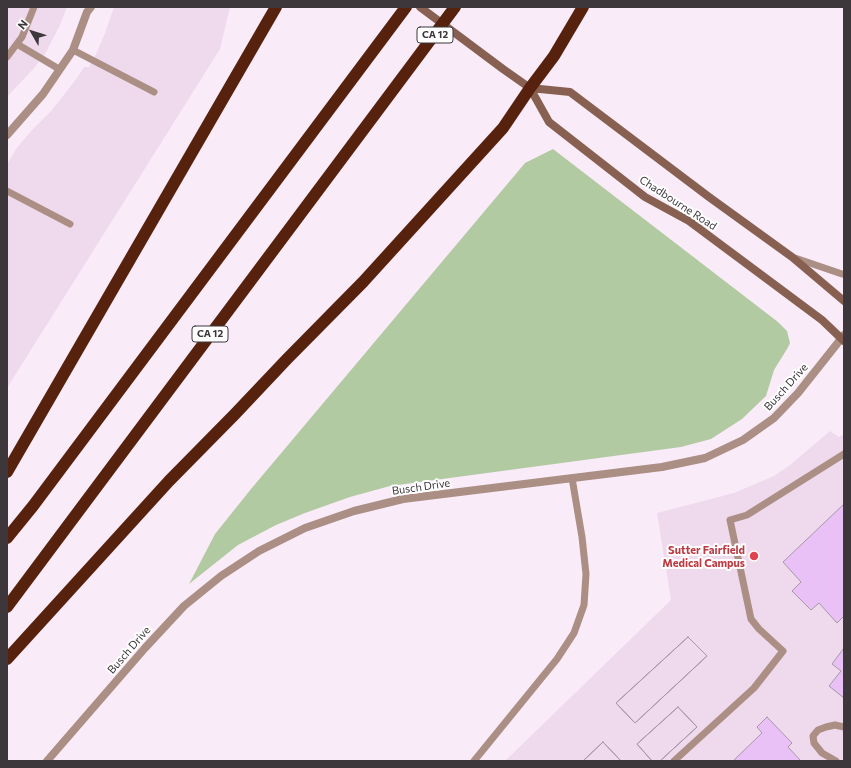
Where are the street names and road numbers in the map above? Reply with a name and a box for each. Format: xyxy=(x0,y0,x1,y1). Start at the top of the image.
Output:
road number: CA 12 xyxy=(417,27,453,43)
street label: Chadbourne Road xyxy=(637,173,719,233)
road number: CA 12 xyxy=(192,326,228,342)
street label: Busch Drive xyxy=(761,361,811,413)
street label: Busch Drive xyxy=(391,476,451,498)
street label: Busch Drive xyxy=(105,624,153,676)

